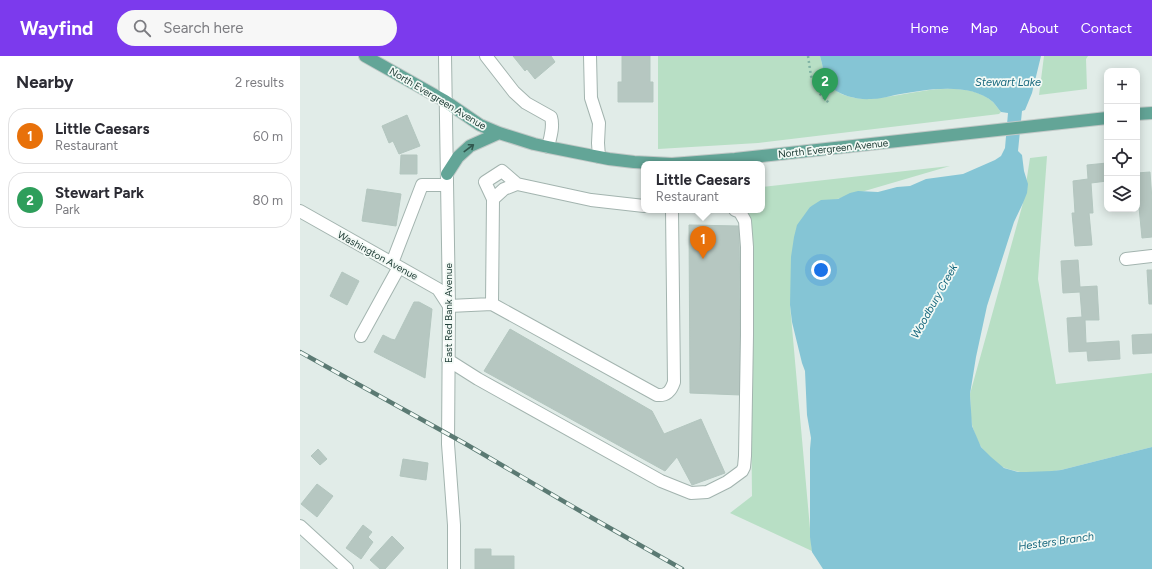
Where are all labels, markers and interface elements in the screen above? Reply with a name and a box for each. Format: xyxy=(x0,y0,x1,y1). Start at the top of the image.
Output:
search box xyxy=(117,10,397,46)
text: Wayfind xyxy=(20,17,93,40)
icon: search xyxy=(131,17,153,39)
text: Search here xyxy=(163,19,243,37)
text: Home xyxy=(910,20,949,37)
text: Map xyxy=(971,20,998,37)
text: About xyxy=(1020,20,1059,37)
text: Contact xyxy=(1081,20,1132,37)
street label: North Evergreen Avenue xyxy=(387,64,489,133)
pin: 2 xyxy=(812,68,838,101)
map controls xyxy=(1104,68,1140,212)
button: + xyxy=(1104,68,1140,104)
text: Nearby xyxy=(16,72,74,92)
text: 2 results xyxy=(235,75,284,90)
water label: Stewart Lake xyxy=(975,76,1041,89)
button: − xyxy=(1104,104,1140,140)
text: Little Caesars xyxy=(55,120,149,138)
text: 1 xyxy=(27,129,33,144)
text: 60 m xyxy=(253,129,283,144)
street label: North Evergreen Avenue xyxy=(777,136,889,161)
text: Restaurant xyxy=(55,138,118,153)
button: locate xyxy=(1104,140,1140,176)
one-way arrow xyxy=(463,144,474,153)
popup xyxy=(641,161,765,213)
text: Little Caesars xyxy=(656,171,750,189)
button: layers xyxy=(1104,176,1140,212)
text: Stewart Park xyxy=(55,184,144,202)
text: Restaurant xyxy=(656,189,719,204)
text: 2 xyxy=(26,193,34,208)
text: 80 m xyxy=(252,193,283,208)
text: Park xyxy=(55,202,80,217)
pin: 1 xyxy=(690,226,716,259)
street label: Washington Avenue xyxy=(335,228,421,283)
your location xyxy=(811,260,831,280)
water label: Woodbury Creek xyxy=(909,261,961,341)
street label: East Red Bank Avenue xyxy=(442,263,455,363)
water label: Hesters Branch xyxy=(1017,530,1095,553)

